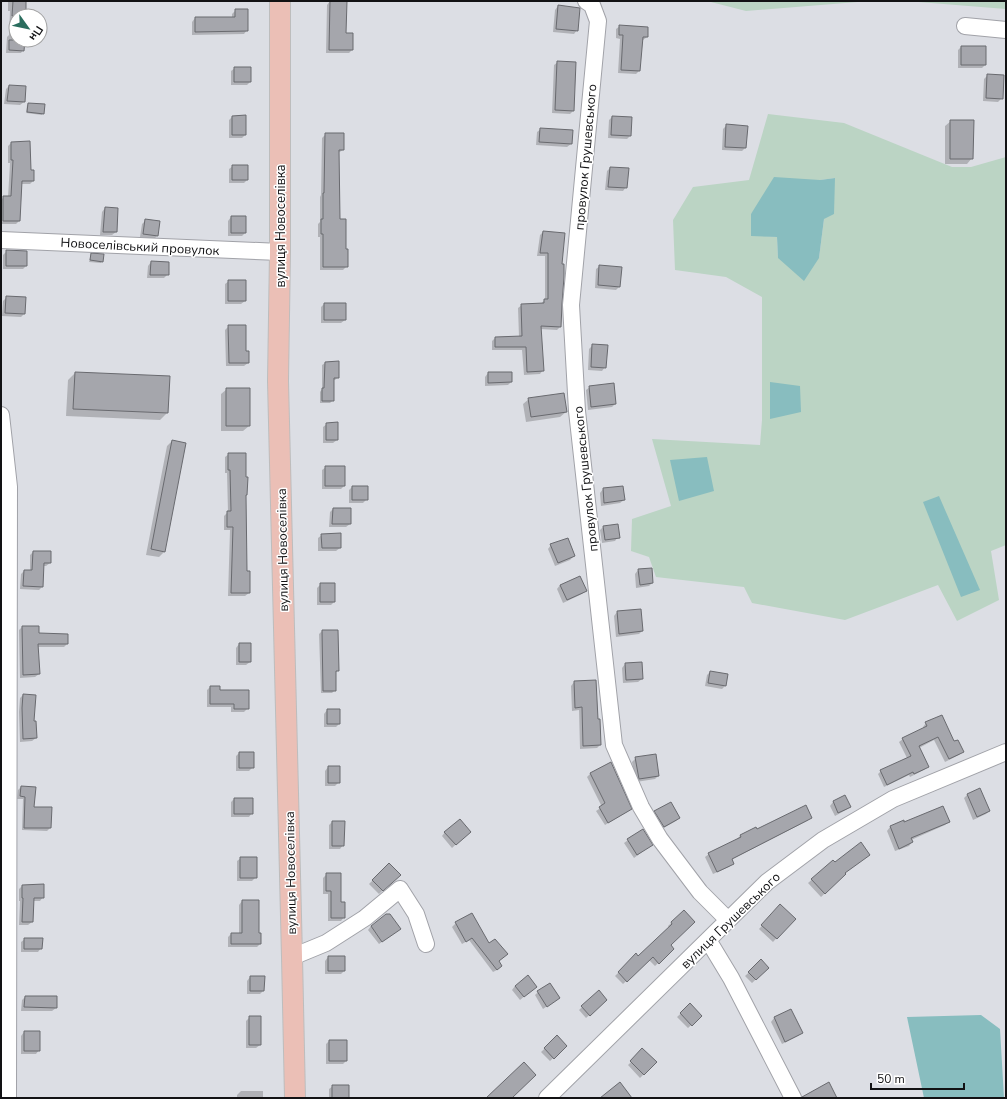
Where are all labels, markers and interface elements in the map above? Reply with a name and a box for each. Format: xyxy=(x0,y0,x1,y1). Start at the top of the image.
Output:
north arrow xyxy=(8,8,48,48)
text: Пн xyxy=(26,23,46,44)
street label: провулок Грушевського xyxy=(571,83,601,231)
street label: вулиця Новоселівка xyxy=(272,164,290,288)
street label: Новоселівський провулок xyxy=(60,234,220,260)
street label: провулок Грушевського xyxy=(569,405,603,553)
street label: вулиця Новоселівка xyxy=(273,488,293,612)
street label: вулиця Новоселівка xyxy=(281,811,301,935)
street label: вулиця Грушевського xyxy=(677,868,784,973)
scale bar xyxy=(871,1065,964,1091)
text: 50 m xyxy=(877,1071,905,1087)

